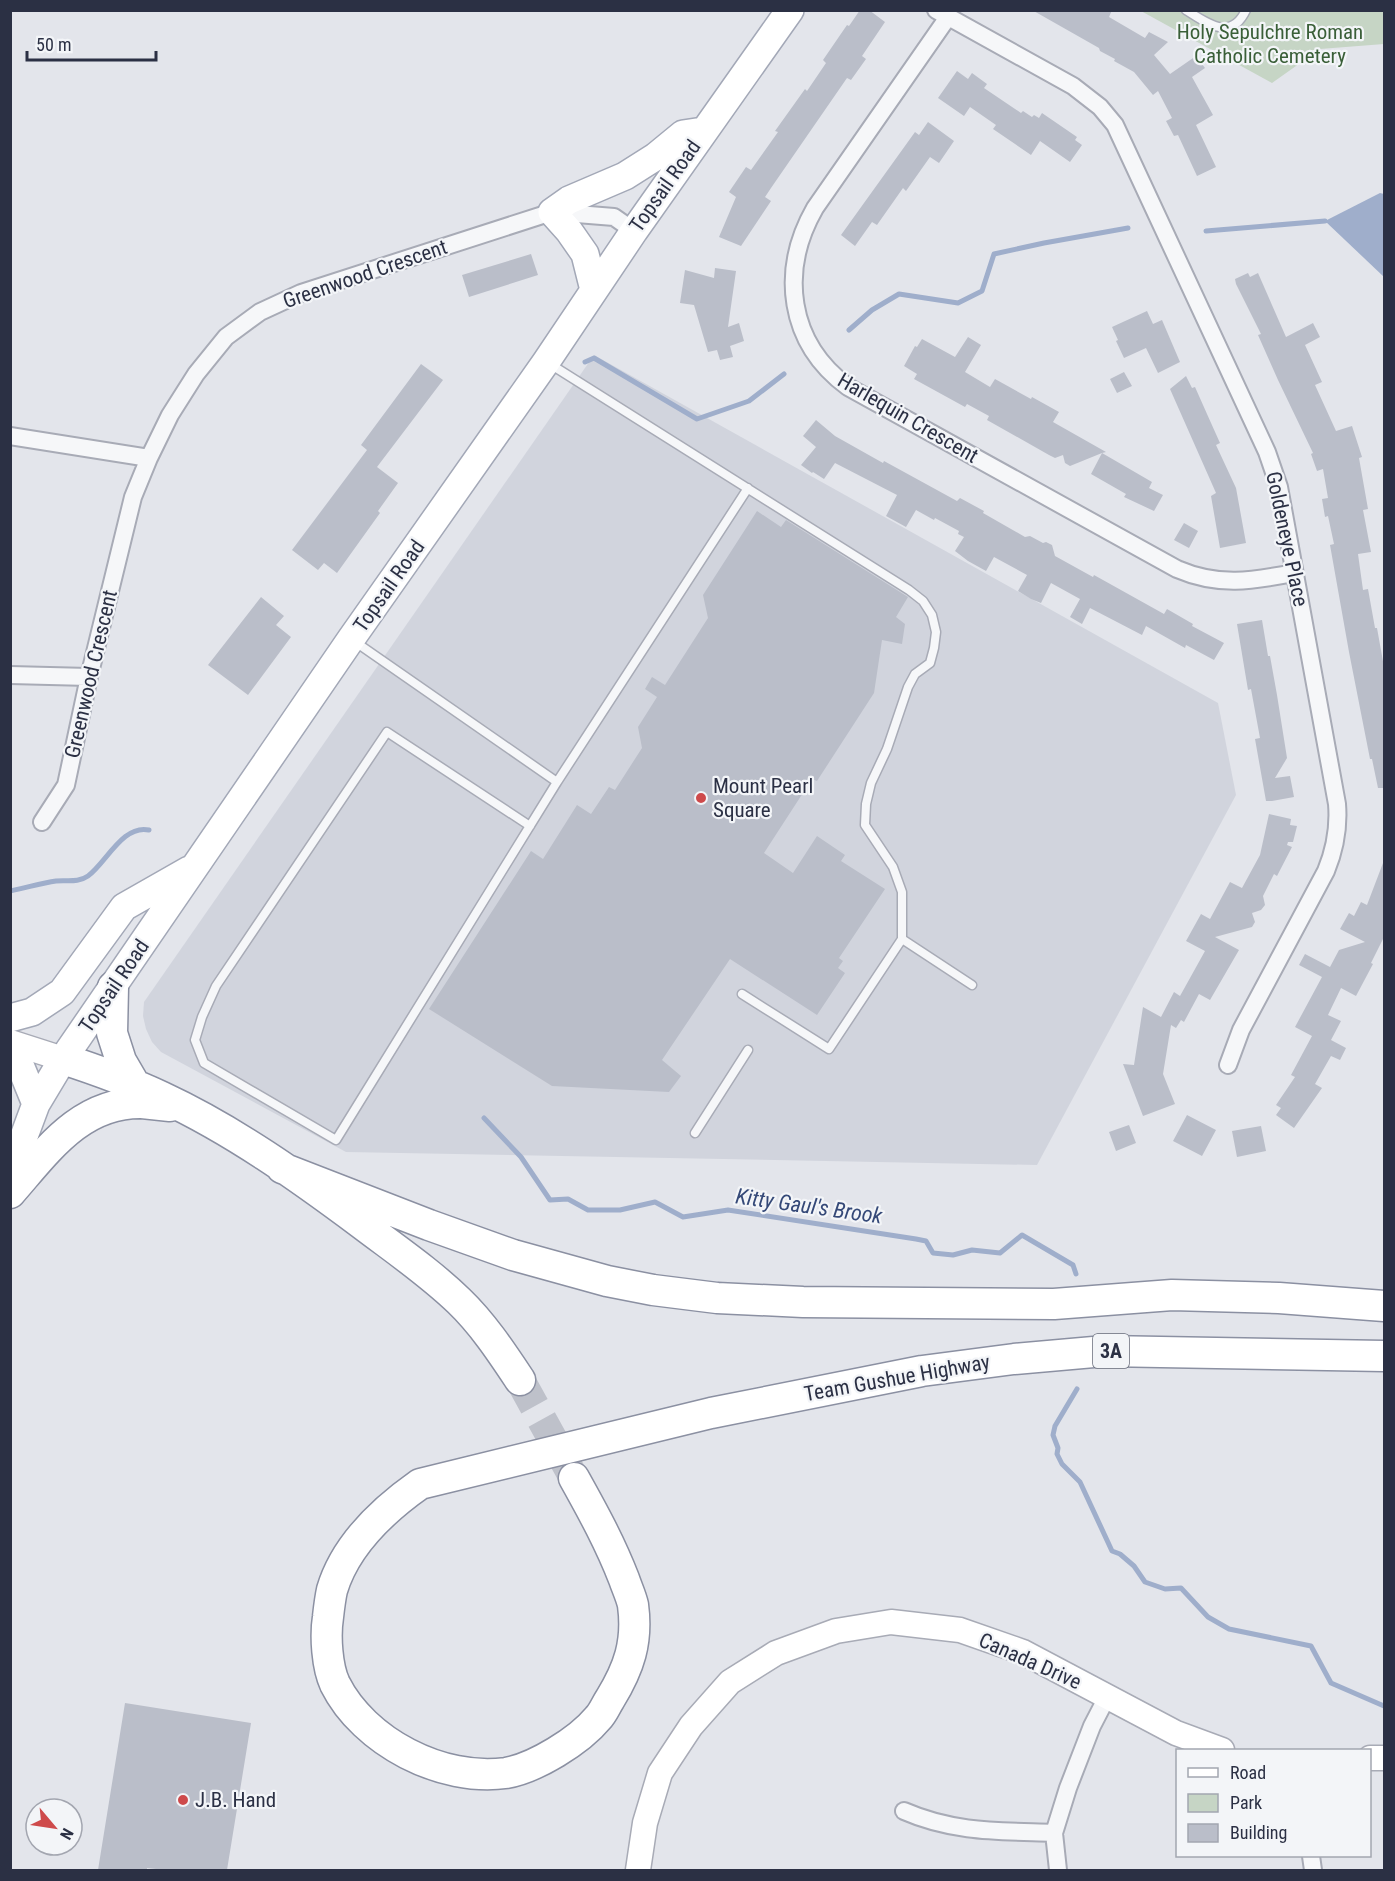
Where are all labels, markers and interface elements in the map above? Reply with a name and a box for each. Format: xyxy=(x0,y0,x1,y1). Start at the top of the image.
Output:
park label: Holy Sepulchre Roman Catholic Cemetery xyxy=(1177,20,1363,68)
scale bar xyxy=(27,24,156,62)
text: 50 m xyxy=(36,34,71,55)
street label: Topsail Road xyxy=(624,135,706,237)
street label: Greenwood Crescent xyxy=(280,235,450,313)
street label: Harlequin Crescent xyxy=(834,368,982,468)
street label: Goldeneye Place xyxy=(1261,469,1313,609)
street label: Topsail Road xyxy=(348,535,430,637)
street label: Greenwood Crescent xyxy=(60,588,122,760)
place label: Mount Pearl Square xyxy=(713,774,813,822)
marker: Mount Pearl Square xyxy=(694,791,708,805)
street label: Topsail Road xyxy=(74,935,154,1037)
water label: Kitty Gaul's Brook xyxy=(734,1183,884,1229)
road number: 3A xyxy=(1093,1334,1129,1368)
street label: Team Gushue Highway xyxy=(802,1350,992,1406)
street label: Canada Drive xyxy=(975,1628,1085,1694)
legend xyxy=(1176,1749,1371,1857)
text: Road xyxy=(1230,1762,1266,1783)
place label: J.B. Hand xyxy=(195,1788,276,1812)
text: Park xyxy=(1230,1792,1262,1813)
marker: J.B. Hand xyxy=(176,1793,190,1807)
north arrow xyxy=(24,1797,84,1857)
text: Building xyxy=(1230,1822,1287,1843)
text: N xyxy=(56,1825,77,1843)

